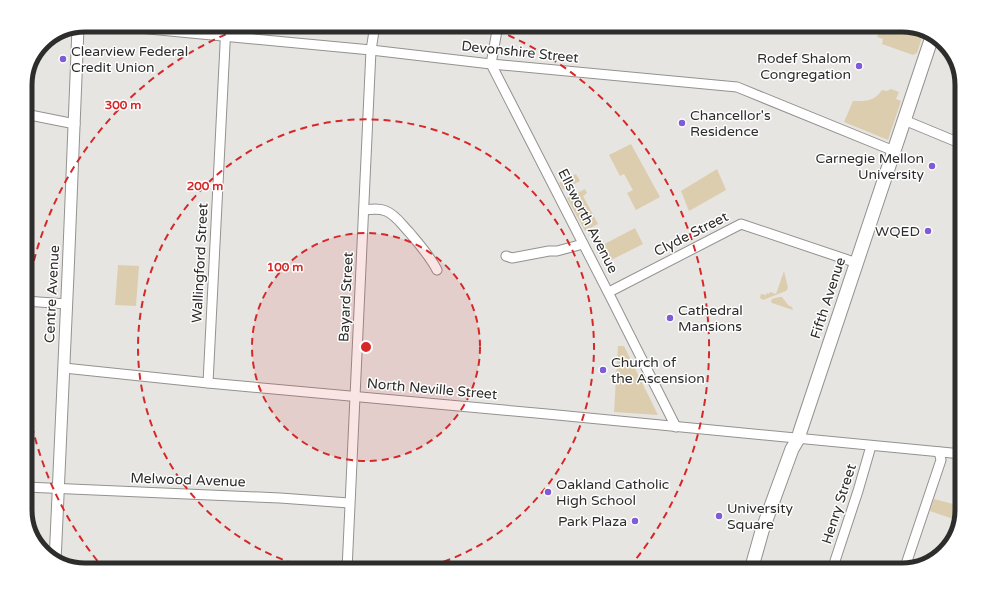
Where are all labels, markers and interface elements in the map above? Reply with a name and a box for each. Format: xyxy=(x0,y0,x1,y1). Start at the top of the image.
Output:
street label: Devonshire Street xyxy=(460,37,580,67)
place label: Clearview Federal Credit Union xyxy=(71,43,188,76)
place label: Rodef Shalom Congregation xyxy=(757,50,851,83)
marker: Clearview Federal Credit Union xyxy=(58,54,68,64)
marker: Rodef Shalom Congregation xyxy=(854,61,864,71)
text: 300 m xyxy=(105,98,141,112)
place label: Chancellor's Residence xyxy=(690,107,771,140)
marker: Chancellor's Residence xyxy=(677,118,687,128)
place label: Carnegie Mellon University xyxy=(815,150,924,183)
marker: Carnegie Mellon University xyxy=(927,161,937,171)
street label: Ellsworth Avenue xyxy=(554,166,622,276)
text: 200 m xyxy=(187,179,223,193)
street label: Wallingford Street xyxy=(188,202,212,324)
street label: Clyde Street xyxy=(651,208,732,260)
place label: WQED xyxy=(875,223,920,240)
marker: WQED xyxy=(923,226,933,236)
street label: Centre Avenue xyxy=(41,245,63,343)
street label: Bayard Street xyxy=(335,251,357,343)
street label: Fifth Avenue xyxy=(807,255,849,341)
text: 100 m xyxy=(267,260,303,274)
place label: Cathedral Mansions xyxy=(678,302,743,335)
marker: Cathedral Mansions xyxy=(665,313,675,323)
centre of rings xyxy=(359,340,373,354)
place label: Church of the Ascension xyxy=(611,354,705,387)
marker: Church of the Ascension xyxy=(598,365,608,375)
street label: North Neville Street xyxy=(366,375,499,403)
street label: Henry Street xyxy=(818,461,860,546)
street label: Melwood Avenue xyxy=(130,469,246,491)
place label: Oakland Catholic High School xyxy=(556,476,669,509)
marker: Oakland Catholic High School xyxy=(543,487,553,497)
place label: University Square xyxy=(727,500,793,533)
marker: University Square xyxy=(714,511,724,521)
place label: Park Plaza xyxy=(558,513,627,530)
marker: Park Plaza xyxy=(630,516,640,526)

